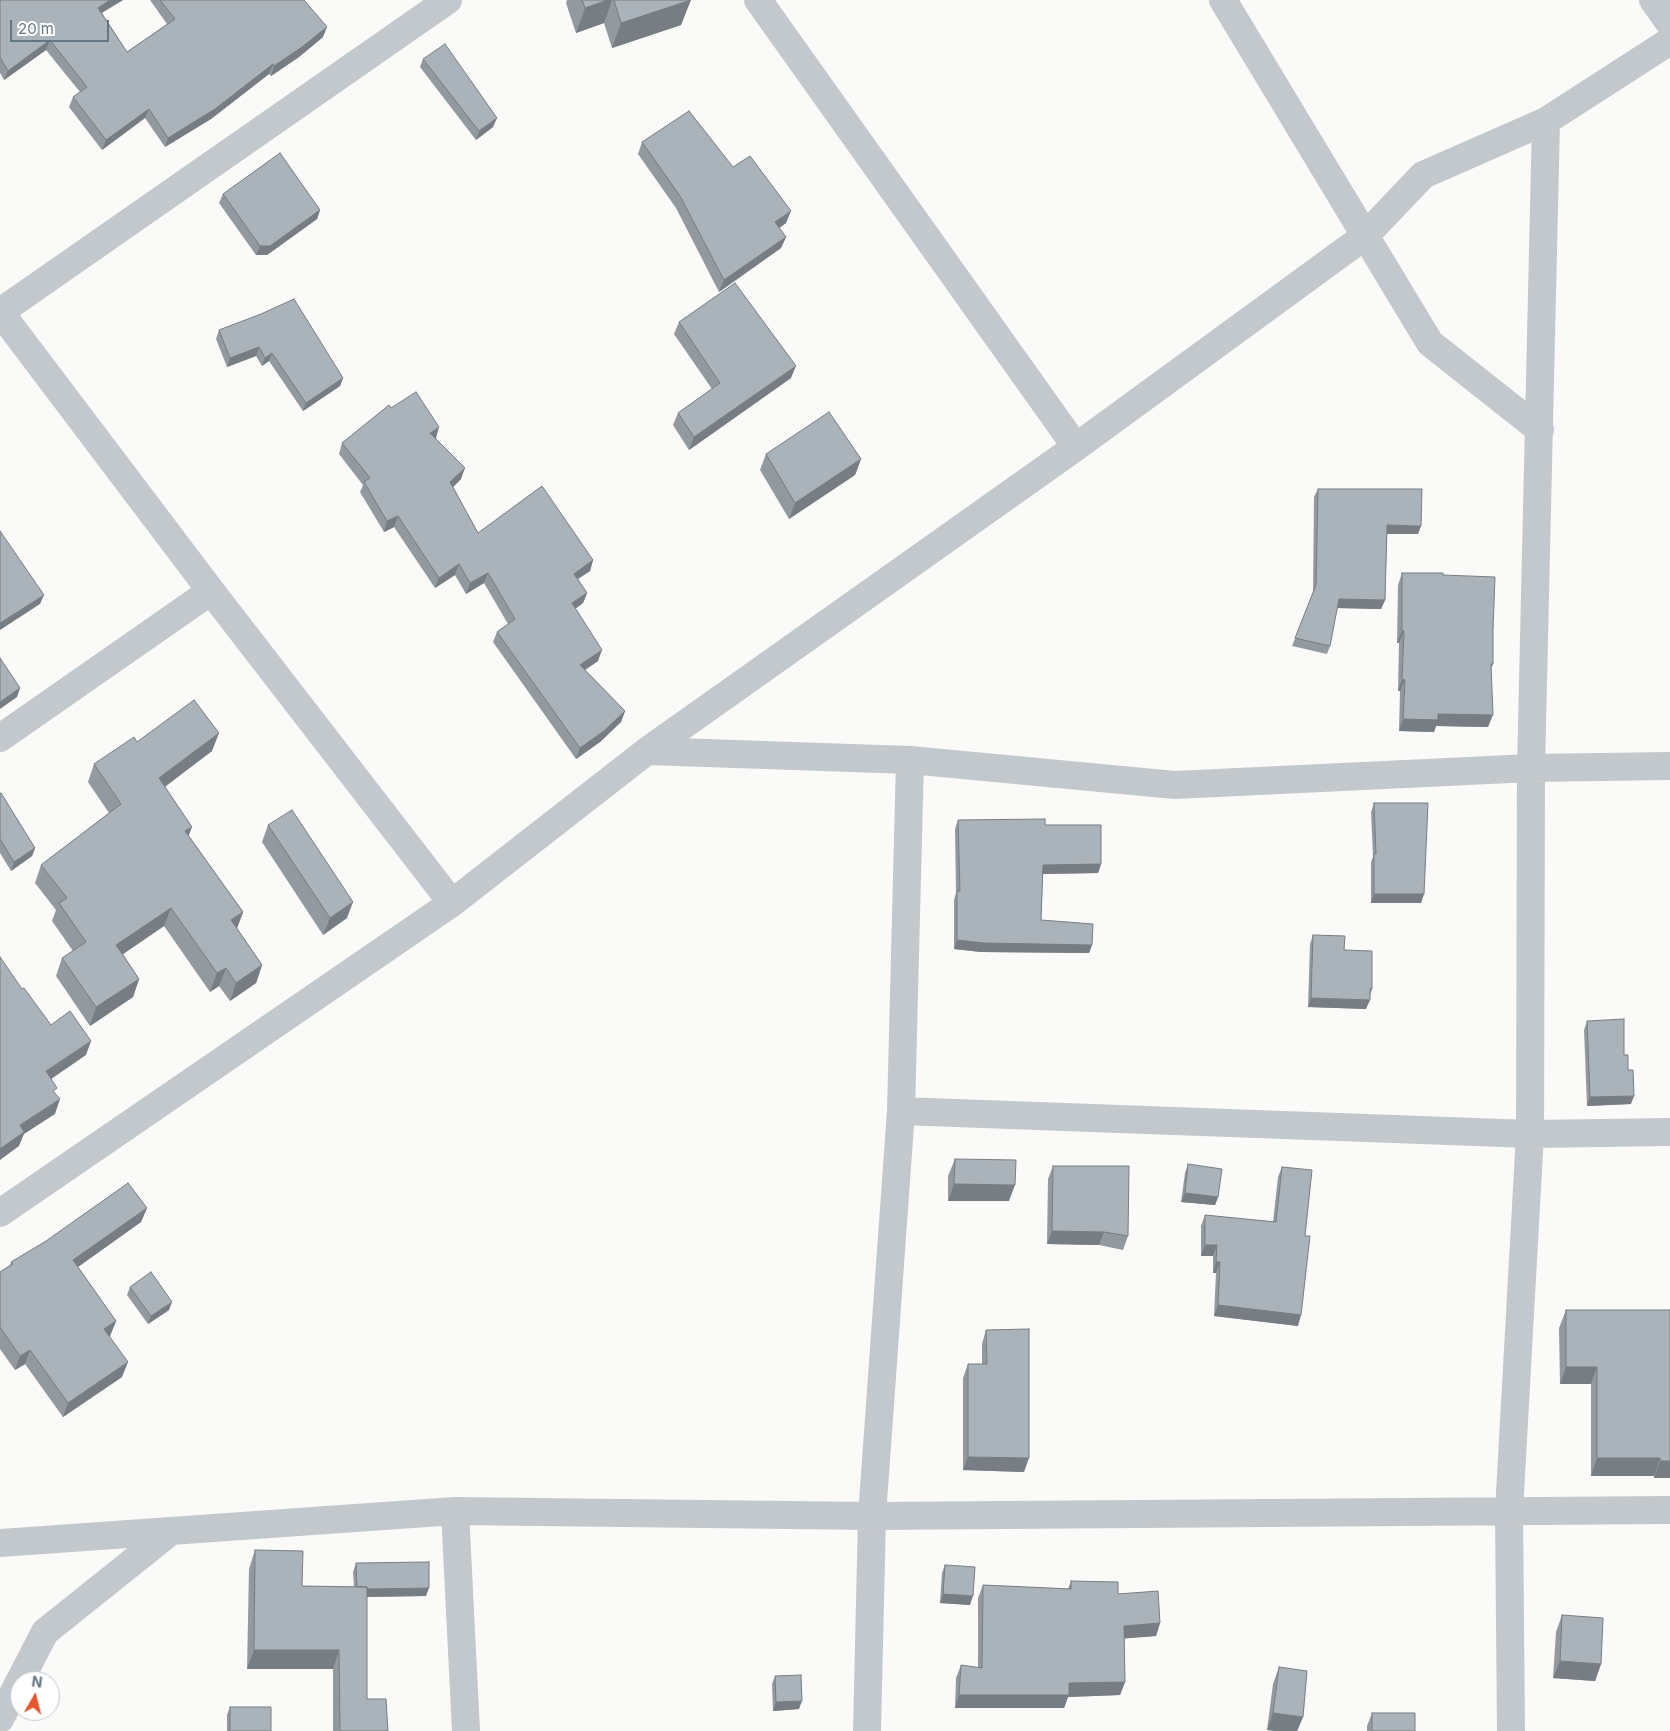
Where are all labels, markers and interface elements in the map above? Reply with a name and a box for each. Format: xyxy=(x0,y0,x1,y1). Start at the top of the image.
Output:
scale bar xyxy=(12,10,111,42)
text: 20 m xyxy=(18,19,54,38)
north arrow xyxy=(10,1671,60,1721)
text: N xyxy=(31,1672,43,1691)

